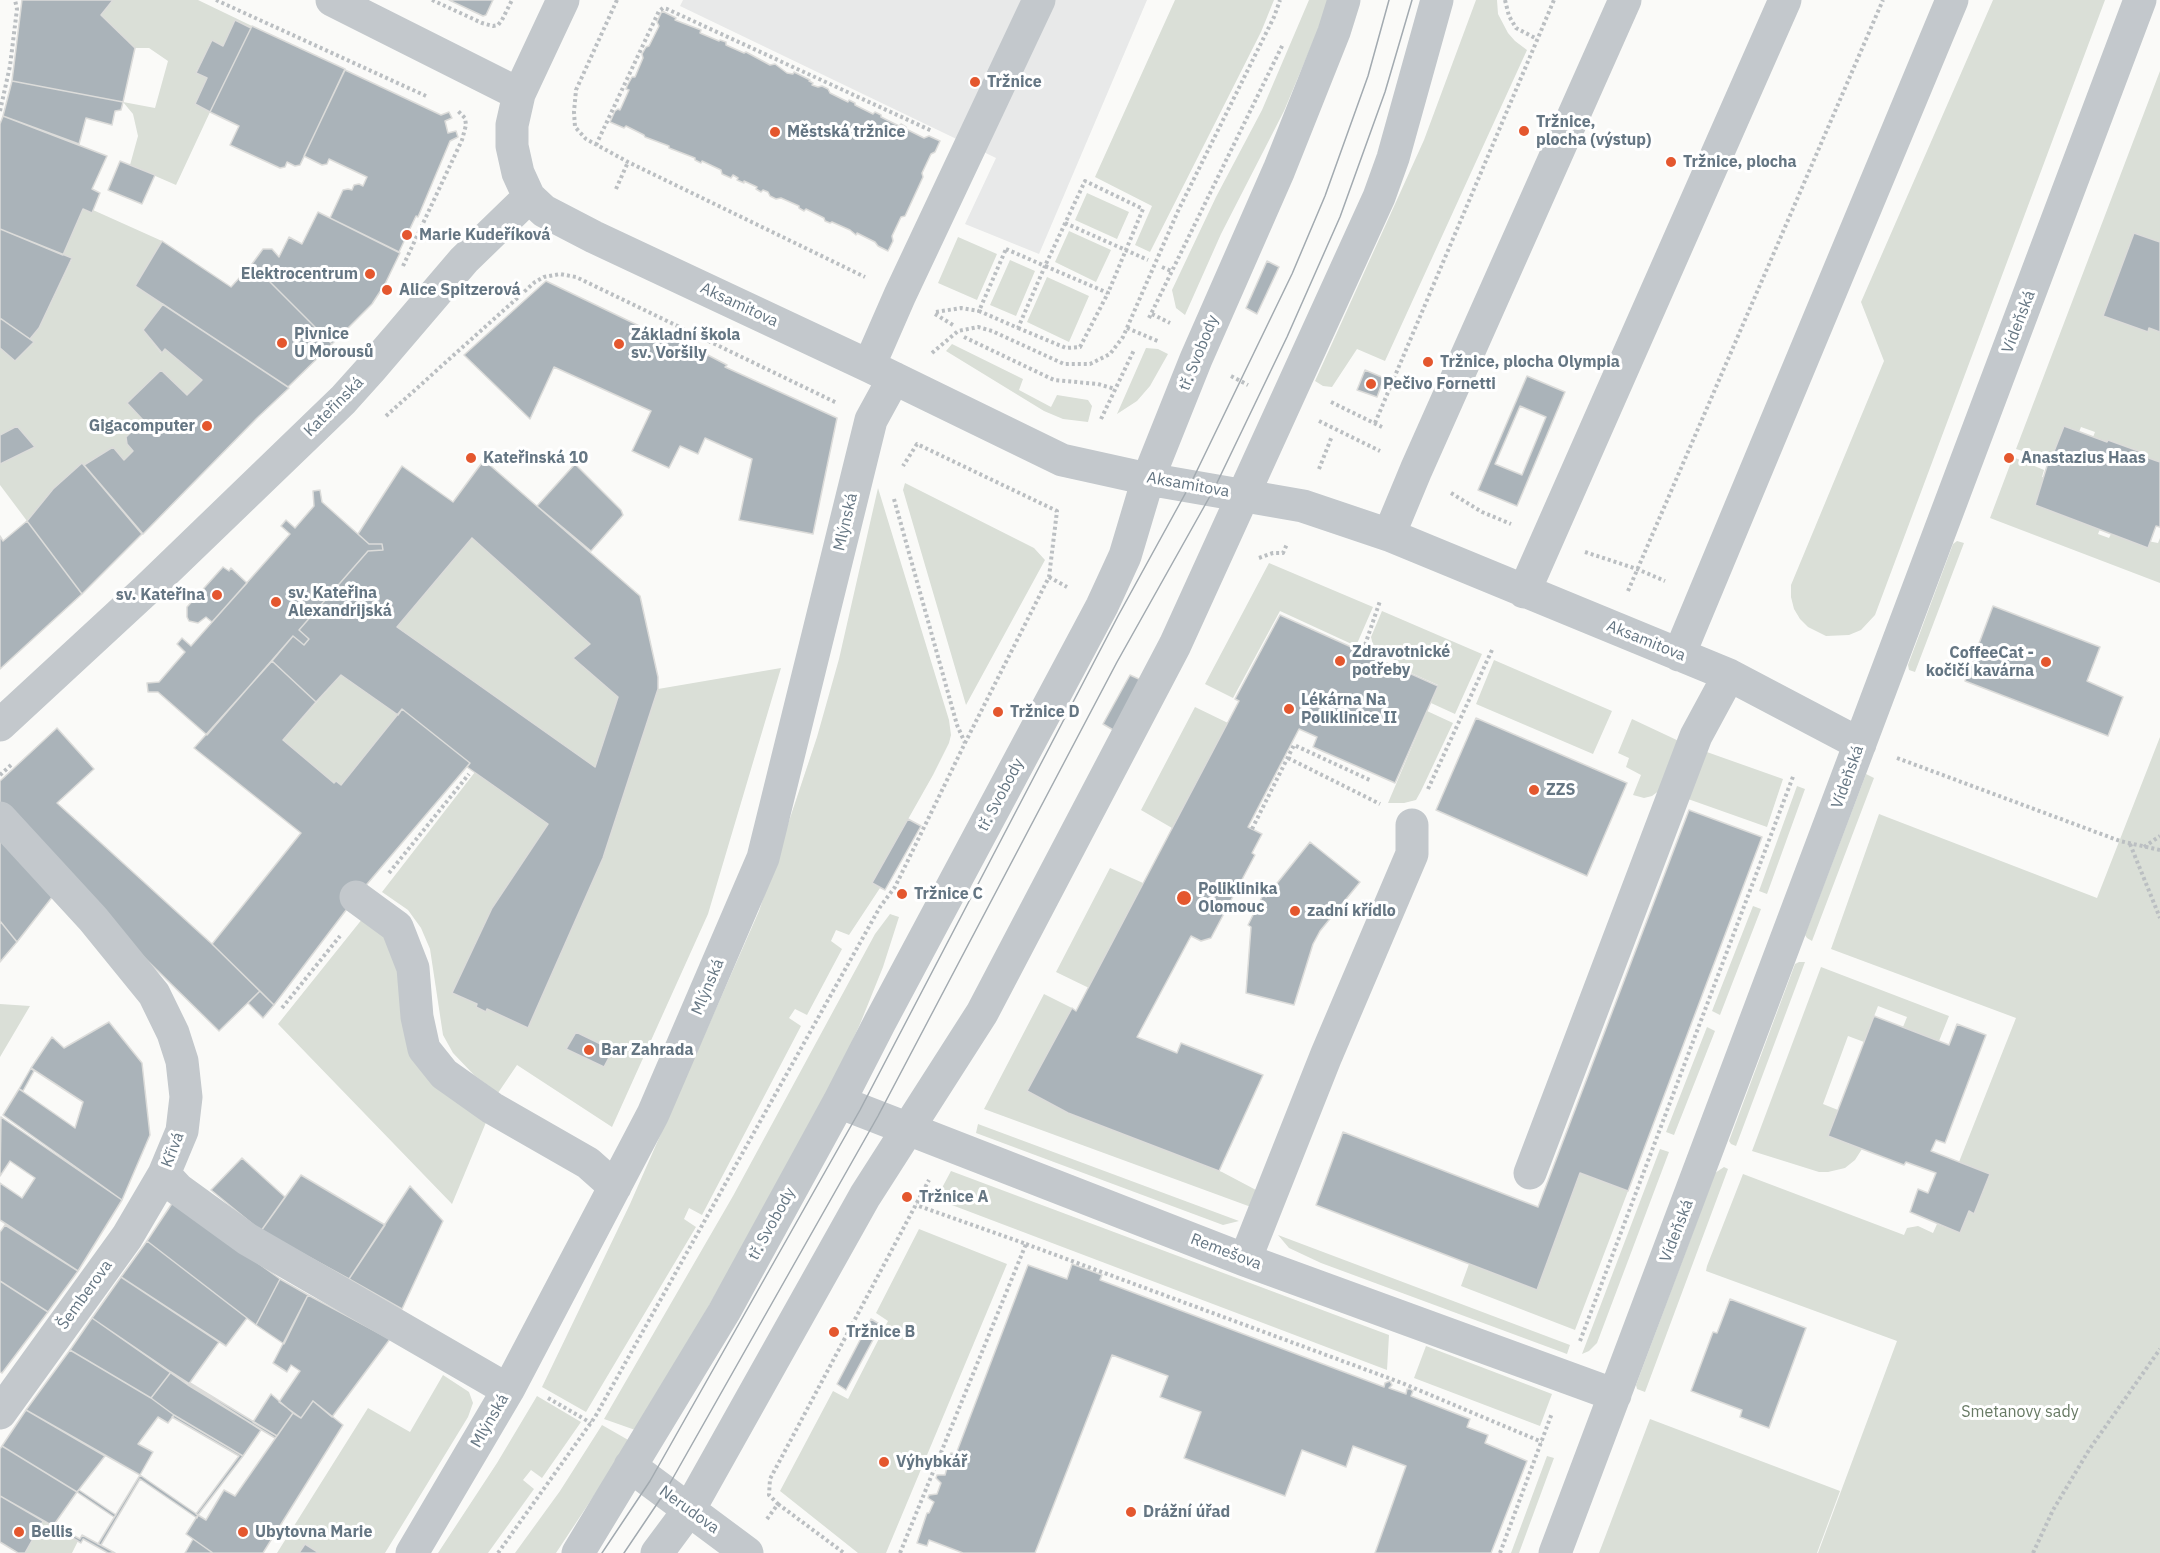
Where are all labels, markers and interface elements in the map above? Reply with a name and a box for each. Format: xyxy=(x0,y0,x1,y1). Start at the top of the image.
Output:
place label: Tržnice xyxy=(987,72,1042,92)
marker: Tržnice xyxy=(968,75,982,89)
place label: Tržnice, plocha (výstup) xyxy=(1536,112,1651,150)
place label: Městská tržnice xyxy=(787,122,906,142)
marker: Tržnice, plocha (výstup) xyxy=(1517,124,1531,138)
marker: Městská tržnice xyxy=(768,125,782,139)
place label: Tržnice, plocha xyxy=(1683,152,1797,172)
marker: Tržnice, plocha xyxy=(1664,155,1678,169)
place label: Marie Kudeříková xyxy=(419,225,550,245)
marker: Marie Kudeříková xyxy=(400,228,414,242)
place label: Elektrocentrum xyxy=(241,264,358,284)
marker: Elektrocentrum xyxy=(363,267,377,281)
street label: Aksamitova xyxy=(697,279,781,331)
place label: Alice Spitzerová xyxy=(399,280,521,300)
marker: Alice Spitzerová xyxy=(380,283,394,297)
street label: Vídeňská xyxy=(1998,288,2040,356)
street label: tř. Svobody xyxy=(1175,312,1223,394)
place label: Pivnice U Morousů xyxy=(294,324,374,362)
place label: Základní škola sv. Voršily xyxy=(631,325,740,363)
marker: Pivnice U Morousů xyxy=(275,336,289,350)
marker: Základní škola sv. Voršily xyxy=(612,337,626,351)
place label: Tržnice, plocha Olympia xyxy=(1440,352,1620,372)
marker: Tržnice, plocha Olympia xyxy=(1421,355,1435,369)
street label: Kateřinská xyxy=(300,373,368,441)
place label: Pečivo Fornetti xyxy=(1383,374,1496,394)
marker: Pečivo Fornetti xyxy=(1364,377,1378,391)
place label: Gigacomputer xyxy=(89,416,195,436)
marker: Gigacomputer xyxy=(200,419,214,433)
place label: Kateřinská 10 xyxy=(483,448,588,468)
place label: Anastazius Haas xyxy=(2021,448,2146,468)
marker: Kateřinská 10 xyxy=(464,451,478,465)
marker: Anastazius Haas xyxy=(2002,451,2016,465)
street label: Aksamitova xyxy=(1145,468,1231,502)
street label: Mlýnská xyxy=(830,491,862,553)
place label: sv. Kateřina Alexandrijská xyxy=(288,583,392,621)
place label: sv. Kateřina xyxy=(116,585,205,605)
marker: sv. Kateřina xyxy=(210,588,224,602)
marker: sv. Kateřina Alexandrijská xyxy=(269,595,283,609)
street label: Aksamitova xyxy=(1604,616,1688,666)
place label: Zdravotnické potřeby xyxy=(1352,642,1450,680)
place label: CoffeeCat - kočičí kavárna xyxy=(1926,643,2034,681)
marker: Zdravotnické potřeby xyxy=(1333,654,1347,668)
marker: CoffeeCat - kočičí kavárna xyxy=(2039,655,2053,669)
place label: Lékárna Na Poliklinice II xyxy=(1301,690,1397,728)
place label: Tržnice D xyxy=(1010,702,1080,722)
marker: Lékárna Na Poliklinice II xyxy=(1282,702,1296,716)
marker: Tržnice D xyxy=(991,705,1005,719)
street label: Vídeňská xyxy=(1828,743,1868,811)
street label: tř. Svobody xyxy=(974,755,1028,835)
place label: ZZS xyxy=(1546,780,1575,800)
marker: ZZS xyxy=(1527,783,1541,797)
place label: Poliklinika Olomouc xyxy=(1198,879,1278,917)
place label: Tržnice C xyxy=(914,884,983,904)
marker: Tržnice C xyxy=(895,887,909,901)
marker: Poliklinika Olomouc xyxy=(1175,889,1193,907)
place label: zadní křídlo xyxy=(1307,901,1396,921)
marker: zadní křídlo xyxy=(1288,904,1302,918)
street label: Mlýnská xyxy=(688,956,728,1018)
place label: Bar Zahrada xyxy=(601,1040,694,1060)
marker: Bar Zahrada xyxy=(582,1043,596,1057)
street label: Křivá xyxy=(158,1130,188,1170)
street label: tř. Svobody xyxy=(744,1184,800,1264)
place label: Tržnice A xyxy=(919,1187,988,1207)
marker: Tržnice A xyxy=(900,1190,914,1204)
street label: Vídeňská xyxy=(1656,1197,1698,1265)
street label: Remešova xyxy=(1188,1230,1264,1274)
street label: Šemberova xyxy=(53,1257,117,1333)
place label: Tržnice B xyxy=(846,1322,915,1342)
marker: Tržnice B xyxy=(827,1325,841,1339)
street label: Mlýnská xyxy=(467,1391,513,1451)
park label: Smetanovy sady xyxy=(1961,1402,2079,1422)
place label: Výhybkář xyxy=(896,1452,967,1472)
marker: Výhybkář xyxy=(877,1455,891,1469)
street label: Nerudova xyxy=(655,1482,723,1538)
place label: Drážní úřad xyxy=(1143,1502,1230,1522)
marker: Drážní úřad xyxy=(1124,1505,1138,1519)
place label: Bellis xyxy=(31,1522,73,1542)
place label: Ubytovna Marie xyxy=(255,1522,372,1542)
marker: Bellis xyxy=(12,1525,26,1539)
marker: Ubytovna Marie xyxy=(236,1525,250,1539)

